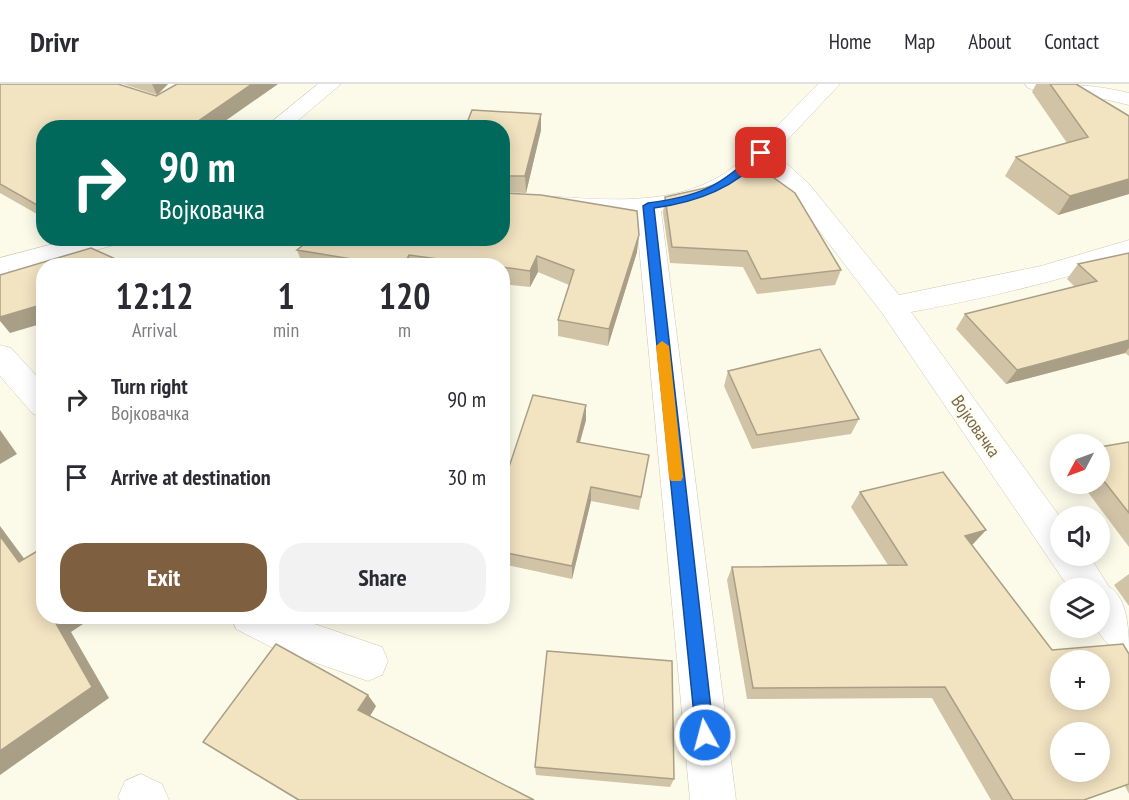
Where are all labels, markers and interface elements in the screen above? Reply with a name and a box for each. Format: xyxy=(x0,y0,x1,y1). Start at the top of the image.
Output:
text: Drivr xyxy=(30,23,79,60)
text: Home xyxy=(829,28,871,55)
text: Map xyxy=(904,28,935,55)
text: About xyxy=(968,28,1011,55)
text: Contact xyxy=(1044,28,1099,55)
pin xyxy=(735,127,786,178)
icon: arrive xyxy=(744,136,777,169)
text: 90 m xyxy=(159,139,236,194)
icon: right xyxy=(60,144,138,222)
text: Војковачка xyxy=(159,192,265,226)
text: 12:12 xyxy=(116,272,193,319)
text: 1 xyxy=(277,272,295,319)
text: 120 xyxy=(379,272,430,319)
text: Arrival xyxy=(132,317,177,343)
text: min xyxy=(273,317,299,343)
text: m xyxy=(398,317,411,343)
text: Turn right xyxy=(111,372,188,400)
icon: right xyxy=(60,383,93,416)
text: 90 m xyxy=(447,385,486,413)
street label: Војковачка xyxy=(946,391,1006,461)
text: Војковачка xyxy=(111,400,189,426)
north arrow xyxy=(1050,434,1110,494)
map controls xyxy=(1050,434,1110,782)
icon: arrive xyxy=(60,461,93,494)
text: Arrive at destination xyxy=(111,463,271,491)
text: 30 m xyxy=(447,463,486,491)
button: sound xyxy=(1050,506,1110,566)
button: Exit xyxy=(60,543,267,612)
button: Share xyxy=(279,543,486,612)
button: layers xyxy=(1050,578,1110,638)
button: + xyxy=(1050,650,1110,710)
position arrow xyxy=(673,703,737,767)
button: − xyxy=(1050,722,1110,782)

